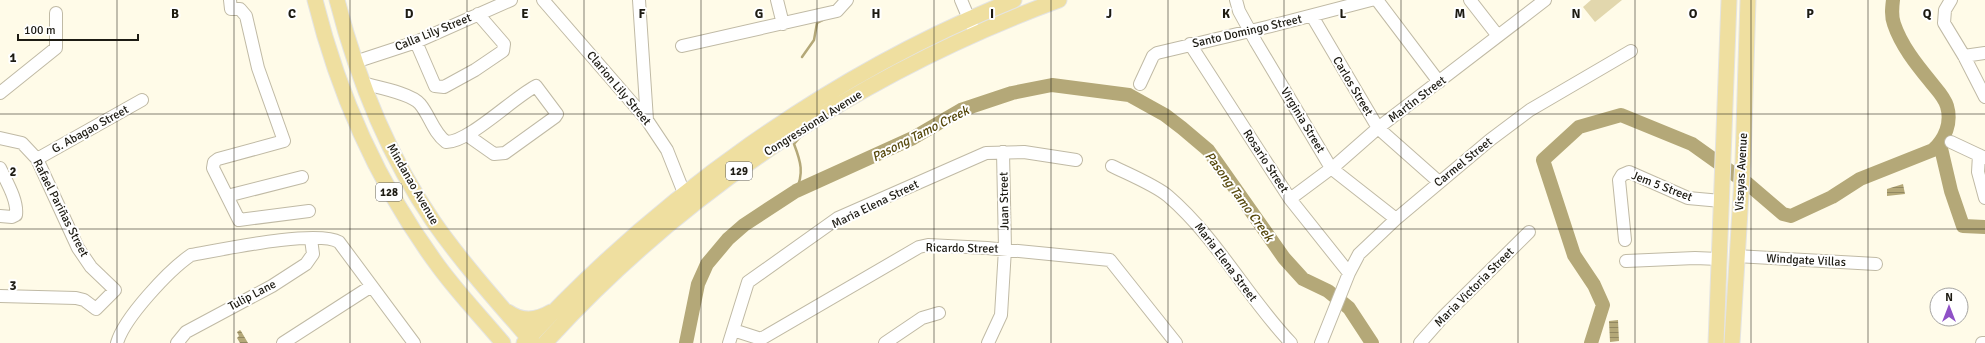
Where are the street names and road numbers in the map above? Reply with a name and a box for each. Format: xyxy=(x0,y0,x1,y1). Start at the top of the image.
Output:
street label: Calla Lily Street xyxy=(393,10,474,55)
street label: Santo Domingo Street xyxy=(1191,12,1303,51)
street label: Clarion Lily Street xyxy=(583,48,654,129)
street label: Carlos Street xyxy=(1329,54,1376,119)
street label: Martin Street xyxy=(1385,73,1449,126)
street label: Virginia Street xyxy=(1277,85,1328,156)
street label: Congressional Avenue xyxy=(761,87,865,160)
street label: G. Abagao Street xyxy=(49,102,131,157)
street label: Rosario Street xyxy=(1240,127,1292,196)
street label: Visayas Avenue xyxy=(1732,133,1751,212)
street label: Carmel Street xyxy=(1431,134,1495,190)
street label: Mindanao Avenue xyxy=(383,141,442,227)
street label: Rafael Pariñas Street xyxy=(29,157,92,260)
road number: 129 xyxy=(726,162,752,180)
street label: Jem 5 Street xyxy=(1629,168,1694,205)
street label: Juan Street xyxy=(996,172,1013,230)
street label: Maria Elena Street xyxy=(829,177,921,232)
road number: 128 xyxy=(376,183,402,201)
street label: Maria Elena Street xyxy=(1191,220,1260,305)
street label: Ricardo Street xyxy=(925,240,999,257)
street label: Maria Victoria Street xyxy=(1431,244,1517,330)
street label: Windgate Villas xyxy=(1766,251,1846,270)
street label: Tulip Lane xyxy=(226,277,279,314)

